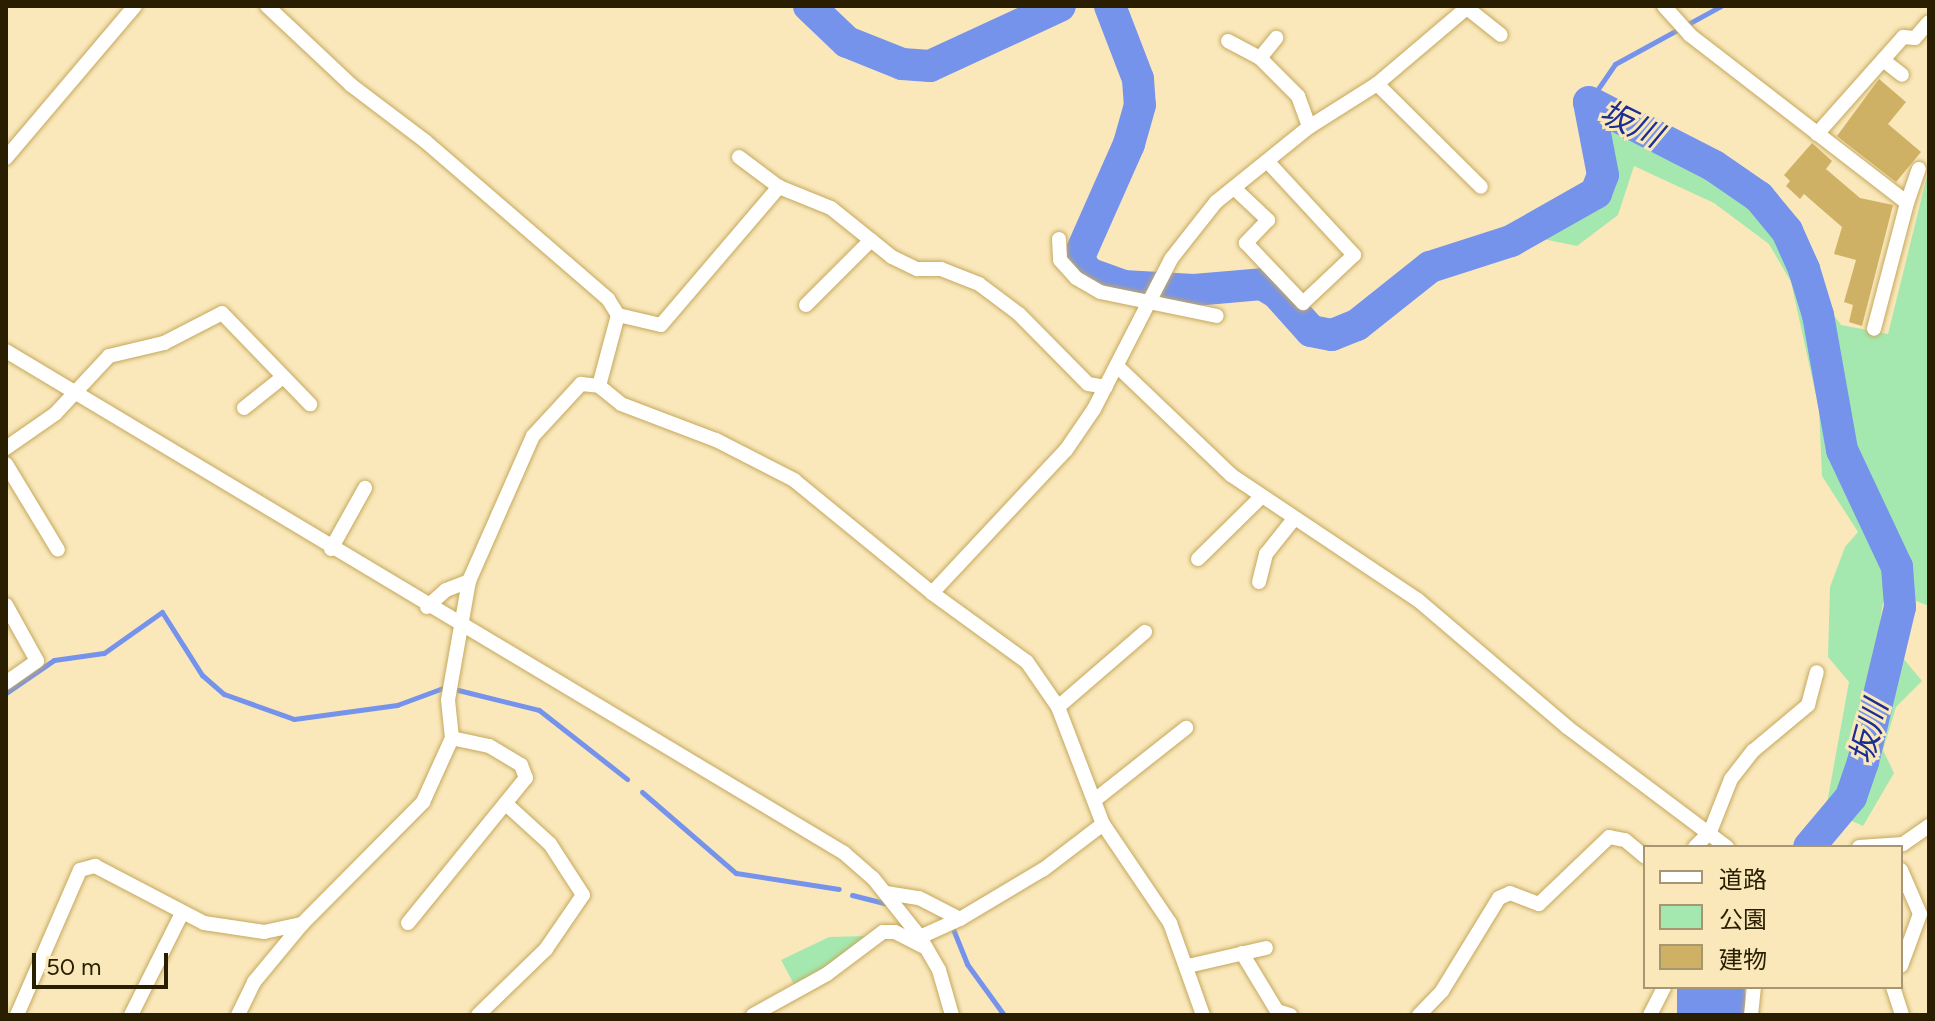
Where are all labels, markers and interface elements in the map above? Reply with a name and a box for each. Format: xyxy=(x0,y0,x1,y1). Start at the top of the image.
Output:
water label: 坂川 xyxy=(1594,93,1668,155)
water label: 坂川 xyxy=(1842,696,1896,768)
legend xyxy=(1643,845,1903,989)
text: 道路 xyxy=(1719,865,1767,894)
text: 公園 xyxy=(1719,905,1767,934)
scale bar xyxy=(36,937,172,987)
text: 建物 xyxy=(1719,945,1767,974)
text: 50 m xyxy=(46,952,102,981)

